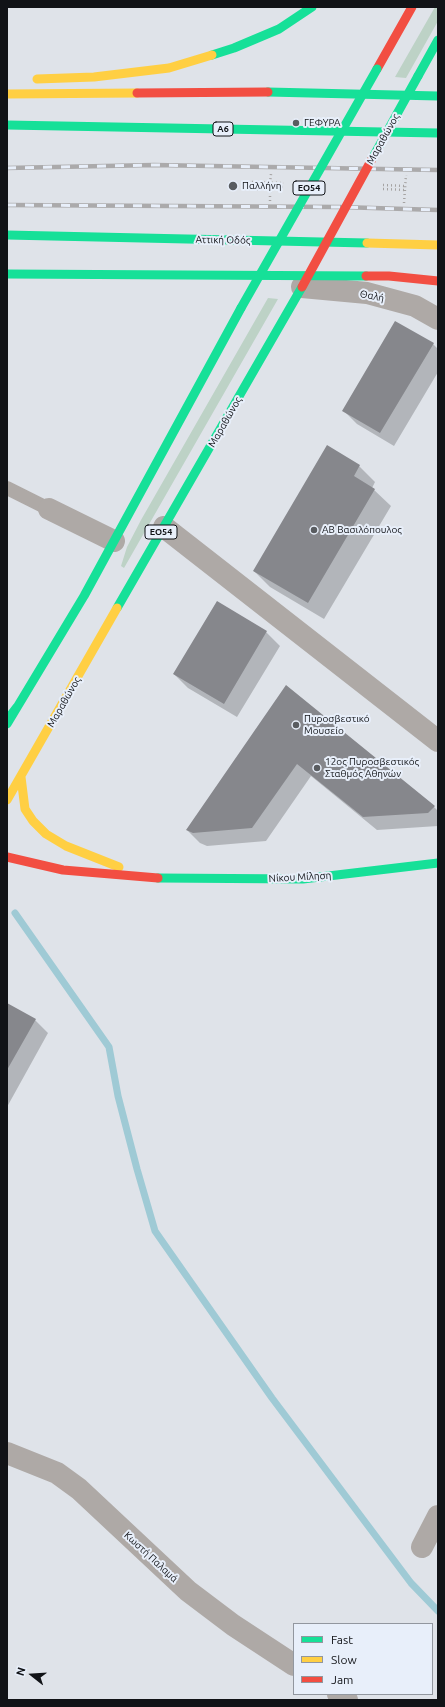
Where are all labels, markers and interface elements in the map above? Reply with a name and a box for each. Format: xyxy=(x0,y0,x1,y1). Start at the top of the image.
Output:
street label: Μαραθώνος xyxy=(364,112,402,166)
place label: ΓΕΦΥΡΑ xyxy=(304,117,341,129)
marker: ΓΕΦΥΡΑ xyxy=(291,118,301,128)
road number: Α6 xyxy=(213,122,233,136)
marker: Παλλήνη xyxy=(227,180,239,192)
place label: Παλλήνη xyxy=(242,180,281,192)
road number: ΕΟ54 xyxy=(293,181,325,195)
street label: Αττική Οδός xyxy=(195,234,251,246)
street label: Θαλή xyxy=(359,288,385,304)
street label: Μαραθώνος xyxy=(206,395,244,449)
place label: ΑΒ Βασιλόπουλος xyxy=(322,524,402,536)
road number: ΕΟ54 xyxy=(145,525,177,539)
marker: ΑΒ Βασιλόπουλος xyxy=(309,525,319,535)
street label: Μαραθώνος xyxy=(45,675,83,729)
place label: Πυροσβεστικό Μουσείο xyxy=(304,713,370,736)
marker: Πυροσβεστικό Μουσείο xyxy=(291,720,301,730)
place label: 12ος Πυροσβεστικός Σταθμός Αθηνών xyxy=(325,756,419,780)
marker: 12ος Πυροσβεστικός Σταθμός Αθηνών xyxy=(312,763,322,773)
street label: Νίκου Μίληση xyxy=(268,869,332,885)
street label: Κωστή Παλαμά xyxy=(122,1529,180,1585)
legend xyxy=(293,1623,433,1695)
text: Fast xyxy=(331,1633,353,1646)
text: Slow xyxy=(331,1653,357,1666)
north arrow xyxy=(12,1655,52,1695)
text: N xyxy=(14,1666,27,1677)
text: Jam xyxy=(331,1673,353,1686)

